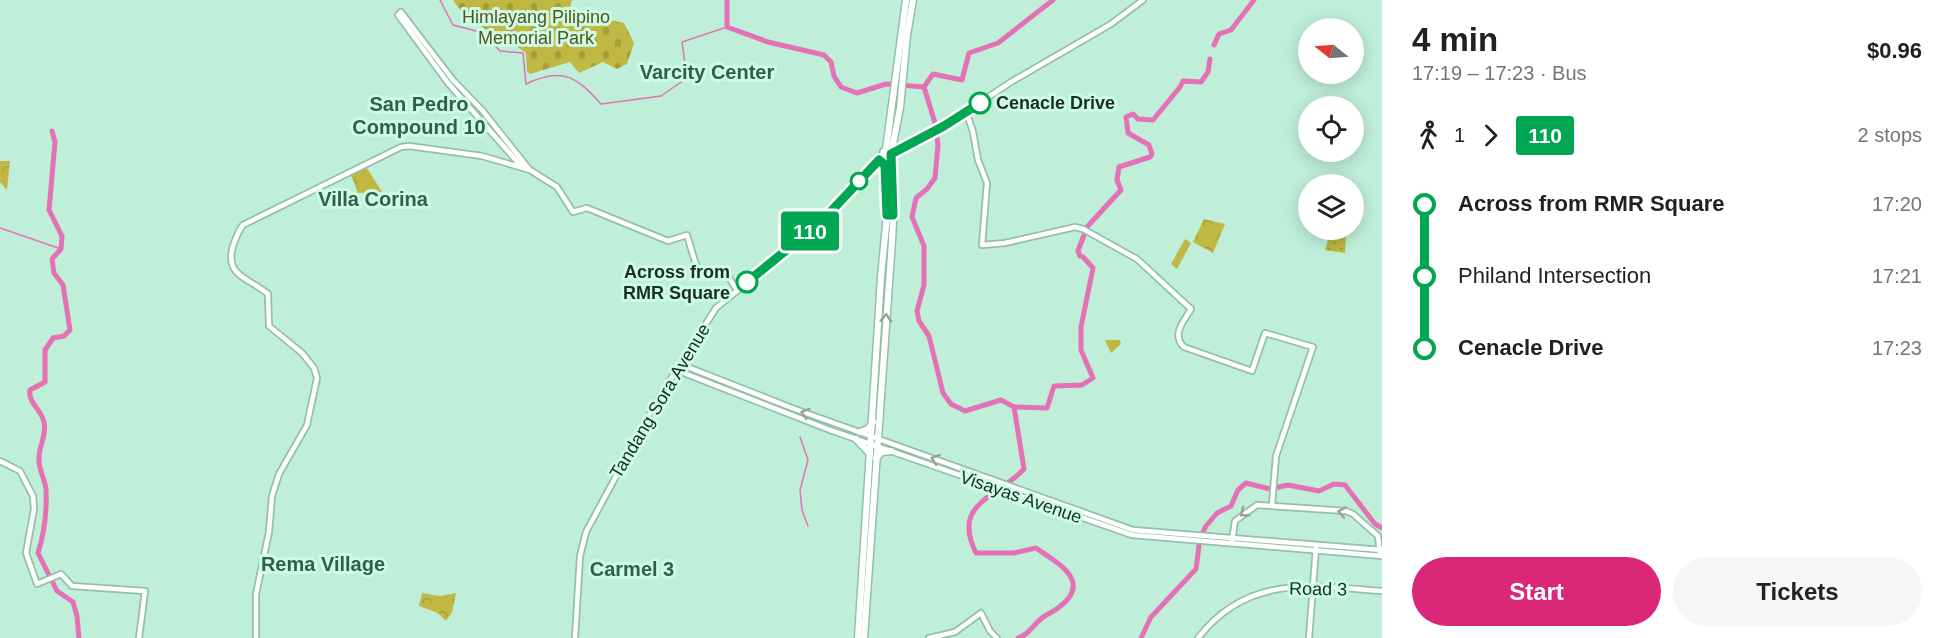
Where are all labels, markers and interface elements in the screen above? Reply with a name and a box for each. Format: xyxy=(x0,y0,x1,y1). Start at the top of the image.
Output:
park label: Himlayang Pilipino Memorial Park xyxy=(462,7,610,48)
north arrow xyxy=(1298,18,1364,84)
map controls xyxy=(1298,18,1364,240)
text: 4 min xyxy=(1412,21,1498,58)
text: $0.96 xyxy=(1867,38,1922,63)
district label: Varcity Center xyxy=(640,61,774,83)
text: 17:19 – 17:23 · Bus xyxy=(1412,62,1587,84)
marker: Cenacle Drive xyxy=(969,92,991,114)
district label: San Pedro Compound 10 xyxy=(352,93,486,138)
place label: Cenacle Drive xyxy=(996,93,1115,113)
button: locate xyxy=(1298,96,1364,162)
icon: walk xyxy=(1412,119,1445,152)
icon: forward xyxy=(1474,119,1507,152)
text: 1 xyxy=(1454,124,1465,146)
text: 110 xyxy=(1528,124,1562,147)
text: 2 stops xyxy=(1858,124,1922,146)
unlabelled marker xyxy=(850,172,868,190)
button: layers xyxy=(1298,174,1364,240)
district label: Villa Corina xyxy=(318,188,429,210)
text: Across from RMR Square xyxy=(1458,191,1725,216)
text: 17:20 xyxy=(1872,193,1922,215)
line badge: 110 xyxy=(776,212,844,250)
text: 110 xyxy=(793,220,827,243)
place label: Across from RMR Square xyxy=(623,262,730,303)
text: Philand Intersection xyxy=(1458,263,1651,288)
text: 17:21 xyxy=(1872,265,1922,287)
marker: Across from RMR Square xyxy=(736,271,758,293)
one-way arrow xyxy=(880,313,893,322)
street label: Tandang Sora Avenue xyxy=(606,320,714,482)
text: Cenacle Drive xyxy=(1458,335,1604,360)
text: 17:23 xyxy=(1872,337,1922,359)
one-way arrow xyxy=(800,408,811,420)
one-way arrow xyxy=(930,454,941,466)
street label: Visayas Avenue xyxy=(957,467,1085,527)
one-way arrow xyxy=(1240,506,1251,517)
one-way arrow xyxy=(1338,506,1347,518)
district label: Rema Village xyxy=(261,553,385,575)
button: Start xyxy=(1412,557,1661,626)
button: Tickets xyxy=(1673,557,1922,626)
district label: Carmel 3 xyxy=(590,558,674,580)
street label: Road 3 xyxy=(1289,578,1347,600)

